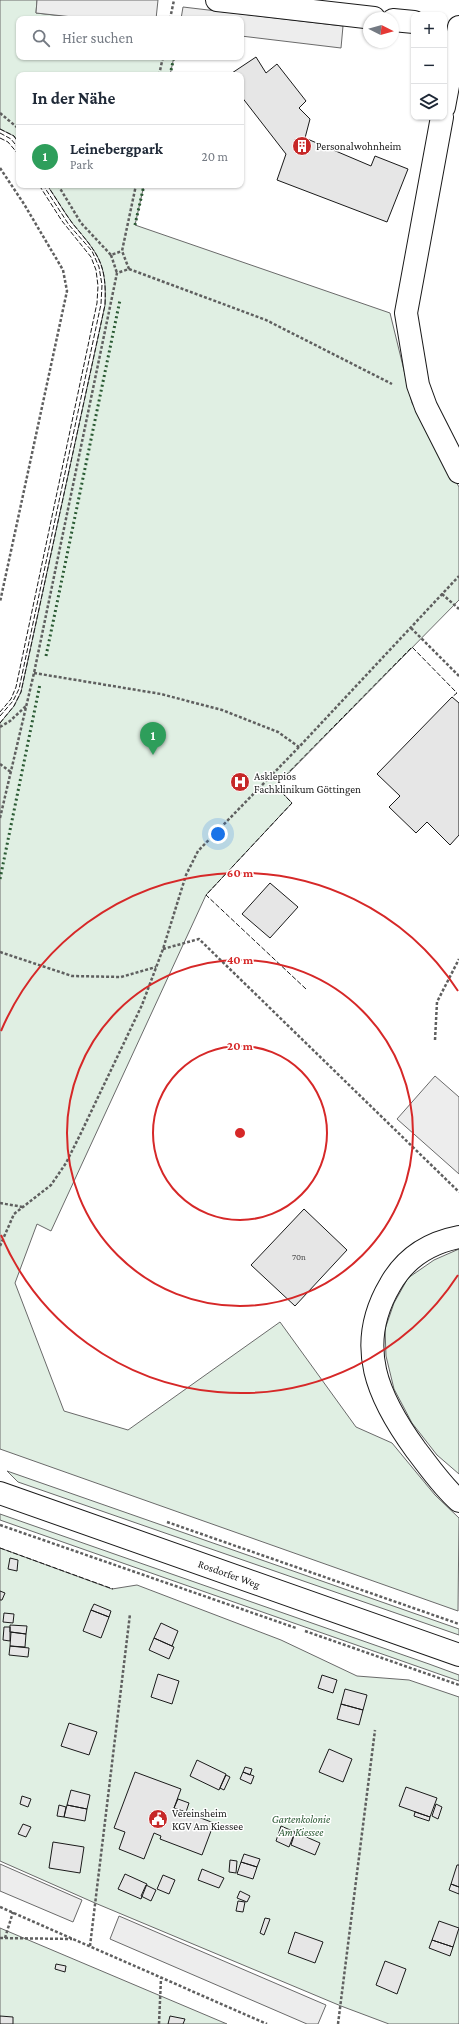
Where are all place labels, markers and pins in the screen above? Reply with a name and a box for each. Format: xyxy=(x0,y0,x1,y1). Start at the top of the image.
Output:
building icon: Personalwohnheim xyxy=(291,135,313,157)
place label: Personalwohnheim xyxy=(316,140,402,152)
pin: 1 xyxy=(140,722,166,755)
place label: Asklepios Fachklinikum Göttingen xyxy=(254,770,361,796)
hospital icon: Asklepios Fachklinikum Göttingen xyxy=(229,771,251,793)
centre of rings xyxy=(233,1126,247,1140)
place label: Vereinsheim KGV Am Kiessee xyxy=(172,1807,243,1832)
public building icon: Vereinsheim KGV Am Kiessee xyxy=(147,1808,169,1830)

